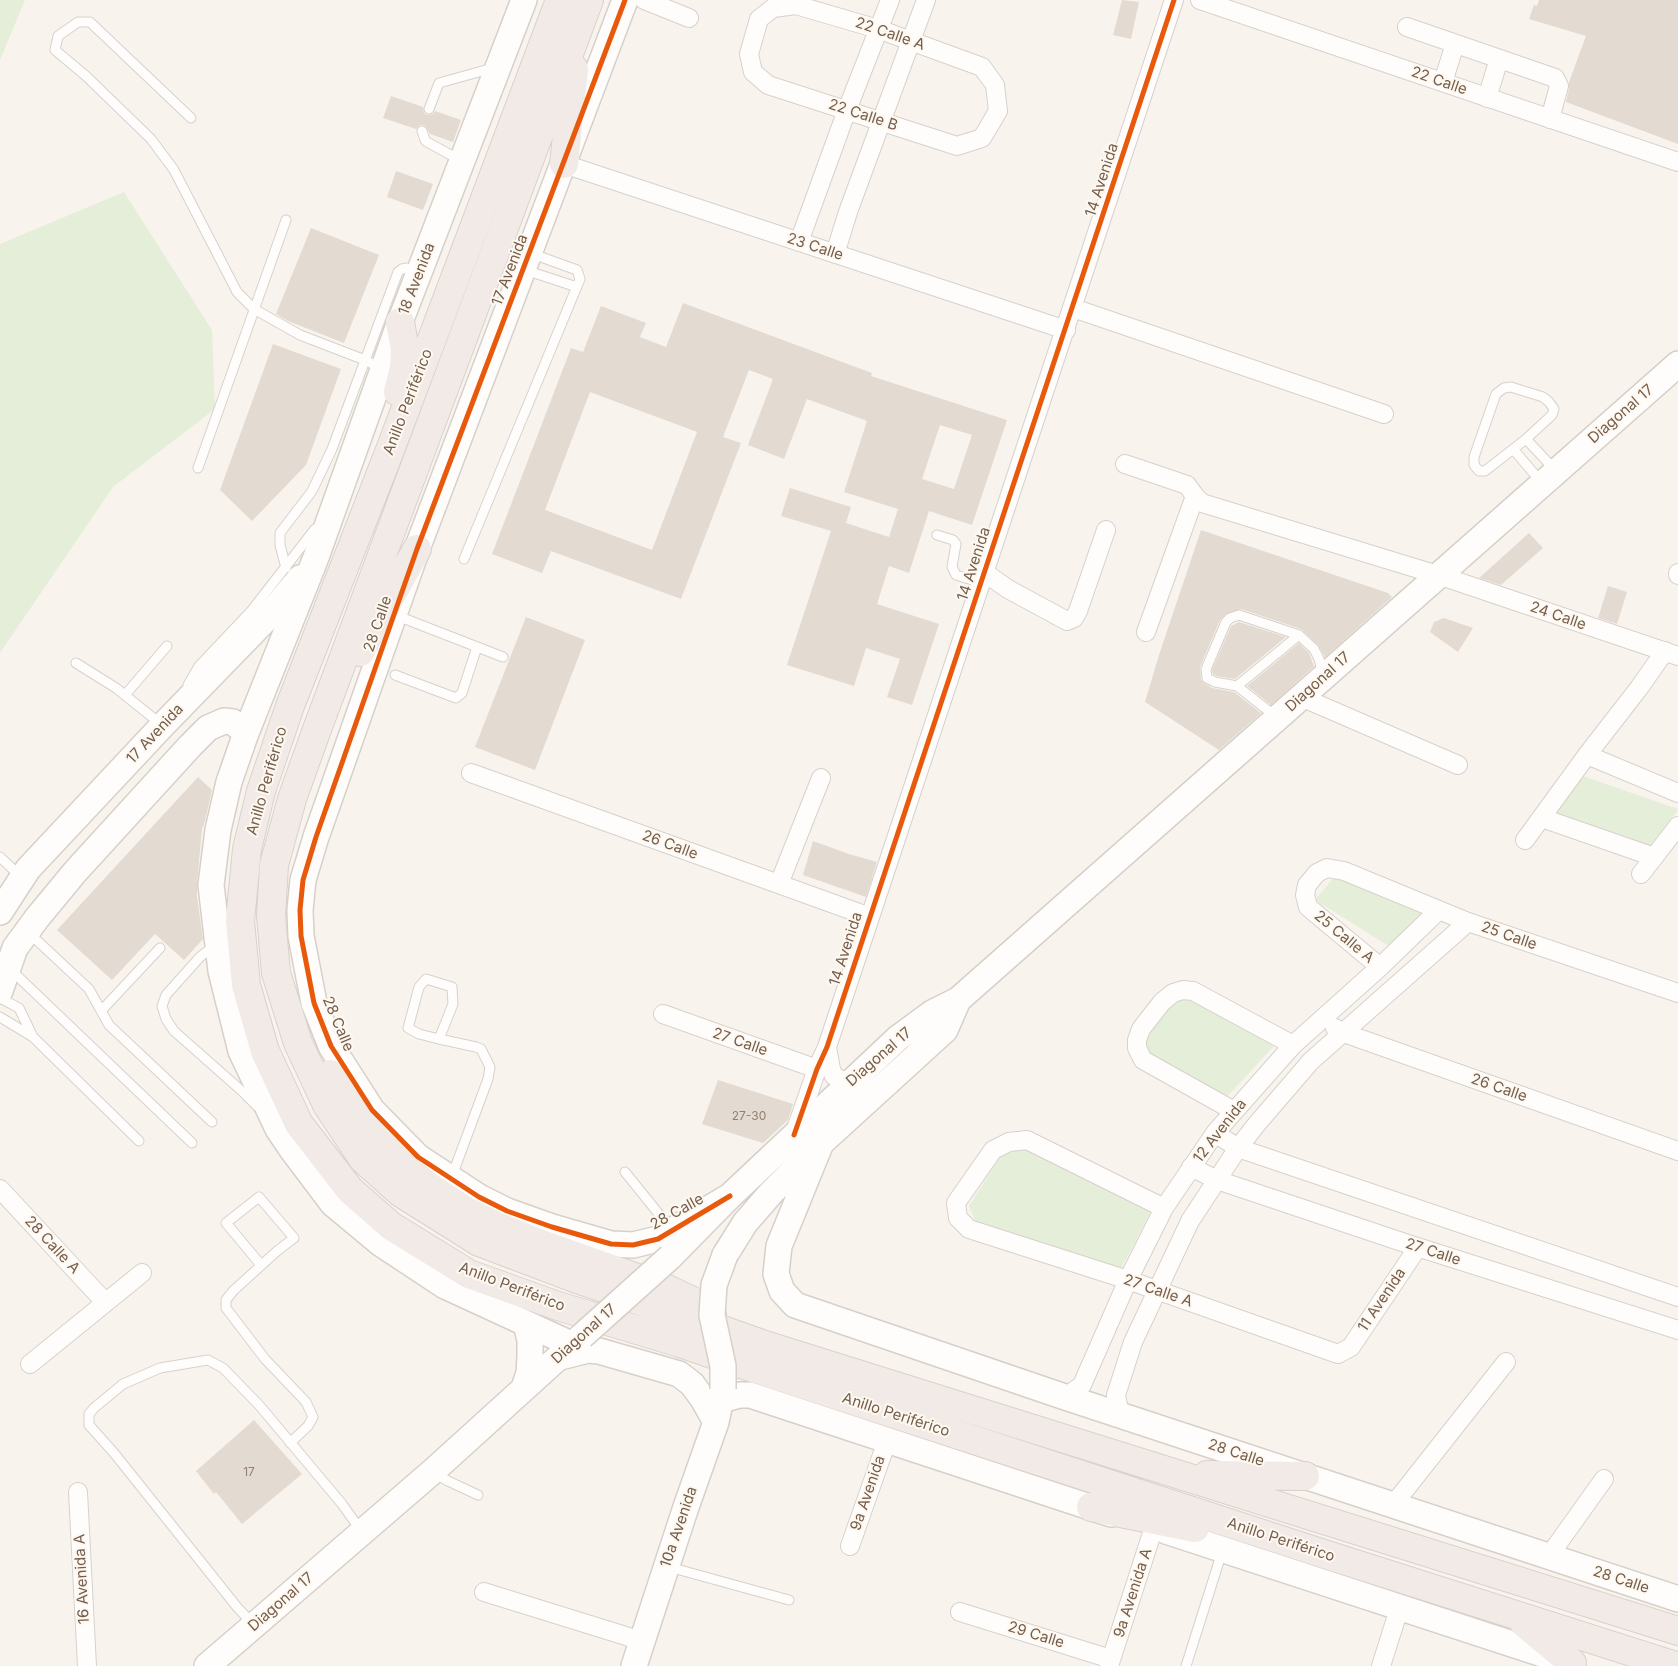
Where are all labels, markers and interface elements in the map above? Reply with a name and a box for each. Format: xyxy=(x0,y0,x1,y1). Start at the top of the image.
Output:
street label: 22 Calle A xyxy=(853,14,927,54)
street label: 22 Calle xyxy=(1409,63,1469,99)
street label: 22 Calle B xyxy=(826,95,900,135)
street label: 14 Avenida xyxy=(1082,141,1122,219)
street label: 23 Calle xyxy=(785,229,845,265)
street label: 17 Avenida xyxy=(488,232,532,308)
street label: 18 Avenida xyxy=(395,240,439,318)
street label: Anillo Periférico xyxy=(380,346,436,458)
street label: Diagonal 17 xyxy=(1585,381,1657,447)
street label: 14 Avenida xyxy=(954,525,994,603)
street label: 28 Calle xyxy=(360,594,396,654)
street label: 24 Calle xyxy=(1528,598,1588,634)
street label: Diagonal 17 xyxy=(1282,648,1354,716)
street label: 17 Avenida xyxy=(123,700,187,768)
street label: Anillo Periférico xyxy=(243,725,291,837)
street label: 26 Calle xyxy=(640,827,700,863)
street label: 25 Calle A xyxy=(1310,907,1378,967)
street label: 14 Avenida xyxy=(826,910,866,988)
street label: 25 Calle xyxy=(1479,918,1539,954)
street label: 28 Calle xyxy=(318,994,358,1054)
street label: 27 Calle xyxy=(710,1024,770,1060)
street label: Diagonal 17 xyxy=(843,1024,915,1090)
street label: 26 Calle xyxy=(1469,1070,1529,1106)
street label: 12 Avenida xyxy=(1190,1096,1250,1166)
house number: 27-30 xyxy=(732,1109,766,1123)
street label: 28 Calle xyxy=(647,1190,707,1234)
street label: 28 Calle A xyxy=(21,1212,83,1278)
street label: 27 Calle xyxy=(1403,1235,1463,1269)
street label: Anillo Periférico xyxy=(456,1259,568,1315)
street label: 11 Avenida xyxy=(1354,1265,1410,1335)
street label: 27 Calle A xyxy=(1121,1271,1195,1311)
street label: Diagonal 17 xyxy=(548,1300,620,1368)
street label: Anillo Periférico xyxy=(840,1389,952,1441)
street label: 28 Calle xyxy=(1206,1435,1266,1471)
street label: 9a Avenida xyxy=(847,1453,889,1533)
house number: 17 xyxy=(243,1465,255,1479)
street label: 10a Avenida xyxy=(657,1484,701,1570)
street label: Anillo Periférico xyxy=(1225,1514,1337,1566)
street label: 16 Avenida A xyxy=(71,1533,93,1625)
street label: 9a Avenida A xyxy=(1110,1546,1156,1640)
street label: 28 Calle xyxy=(1591,1562,1651,1598)
street label: Diagonal 17 xyxy=(245,1569,317,1635)
street label: 29 Calle xyxy=(1006,1618,1066,1652)

